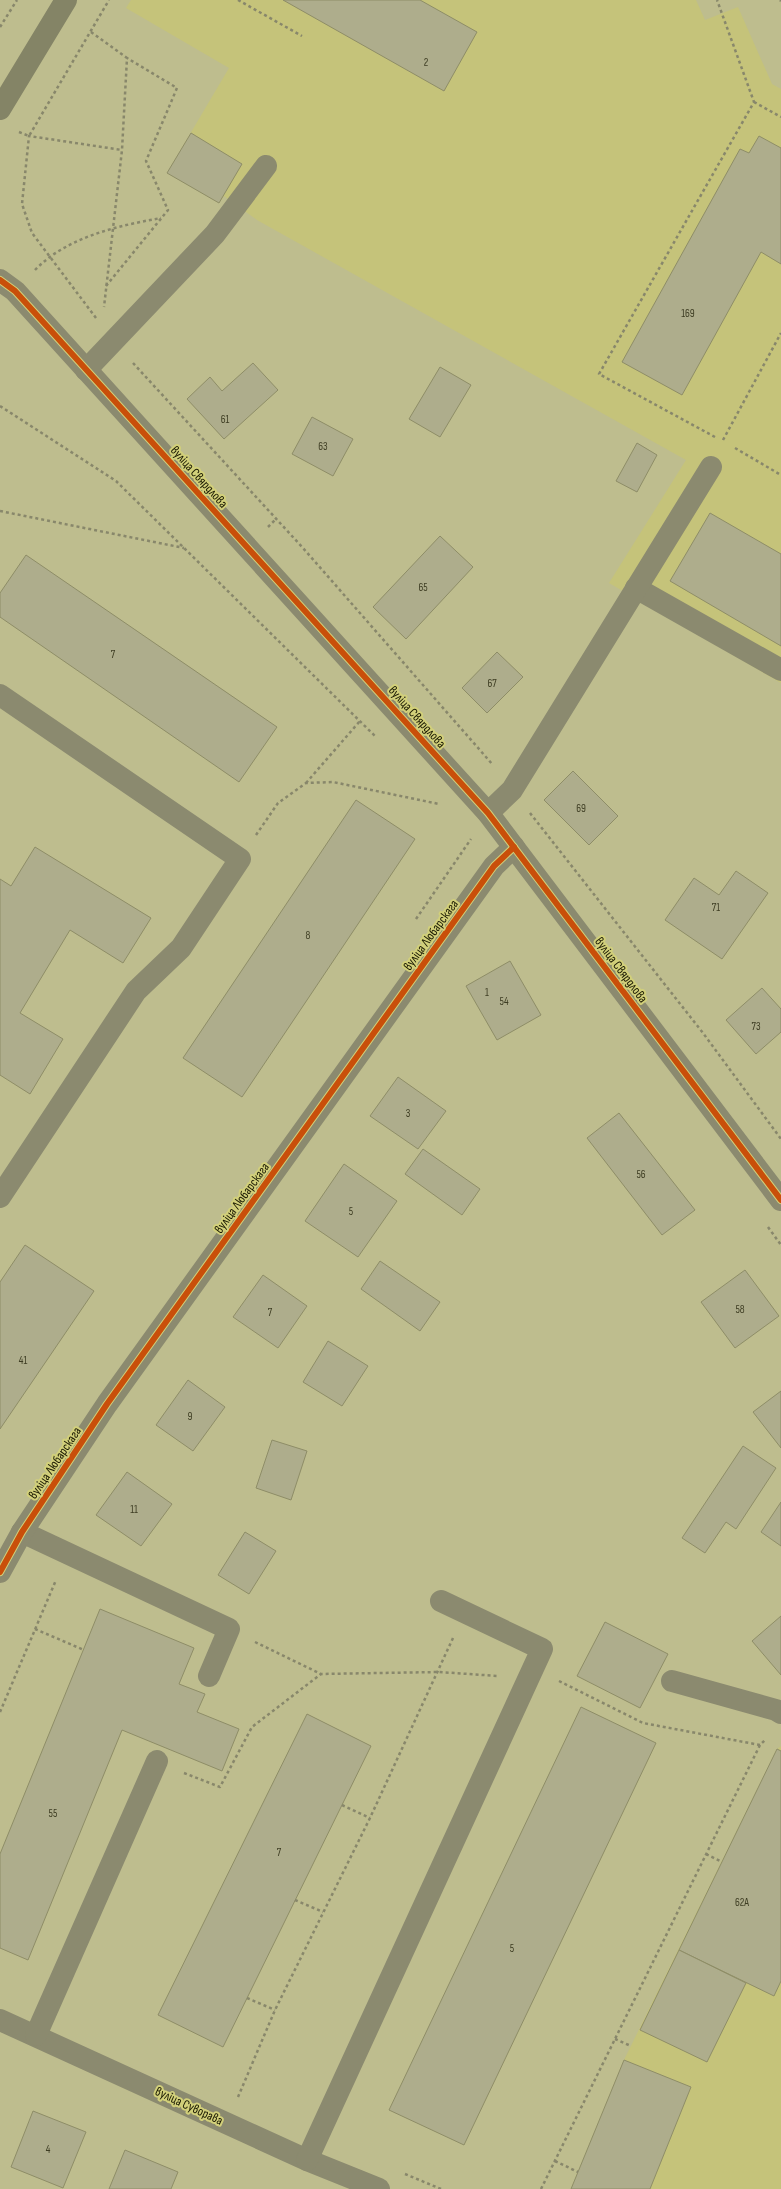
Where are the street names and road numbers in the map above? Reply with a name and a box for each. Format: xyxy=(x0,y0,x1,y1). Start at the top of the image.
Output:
street label: вуліца Свярдлова xyxy=(167,443,231,511)
street label: вуліца Свярдлова xyxy=(385,683,449,751)
street label: вуліца Любарскага xyxy=(400,897,462,973)
street label: вуліца Свярдлова xyxy=(591,934,651,1006)
street label: вуліца Любарскага xyxy=(211,1160,273,1236)
street label: вуліца Любарскага xyxy=(25,1424,85,1502)
street label: вуліца Суворава xyxy=(153,2083,225,2129)

